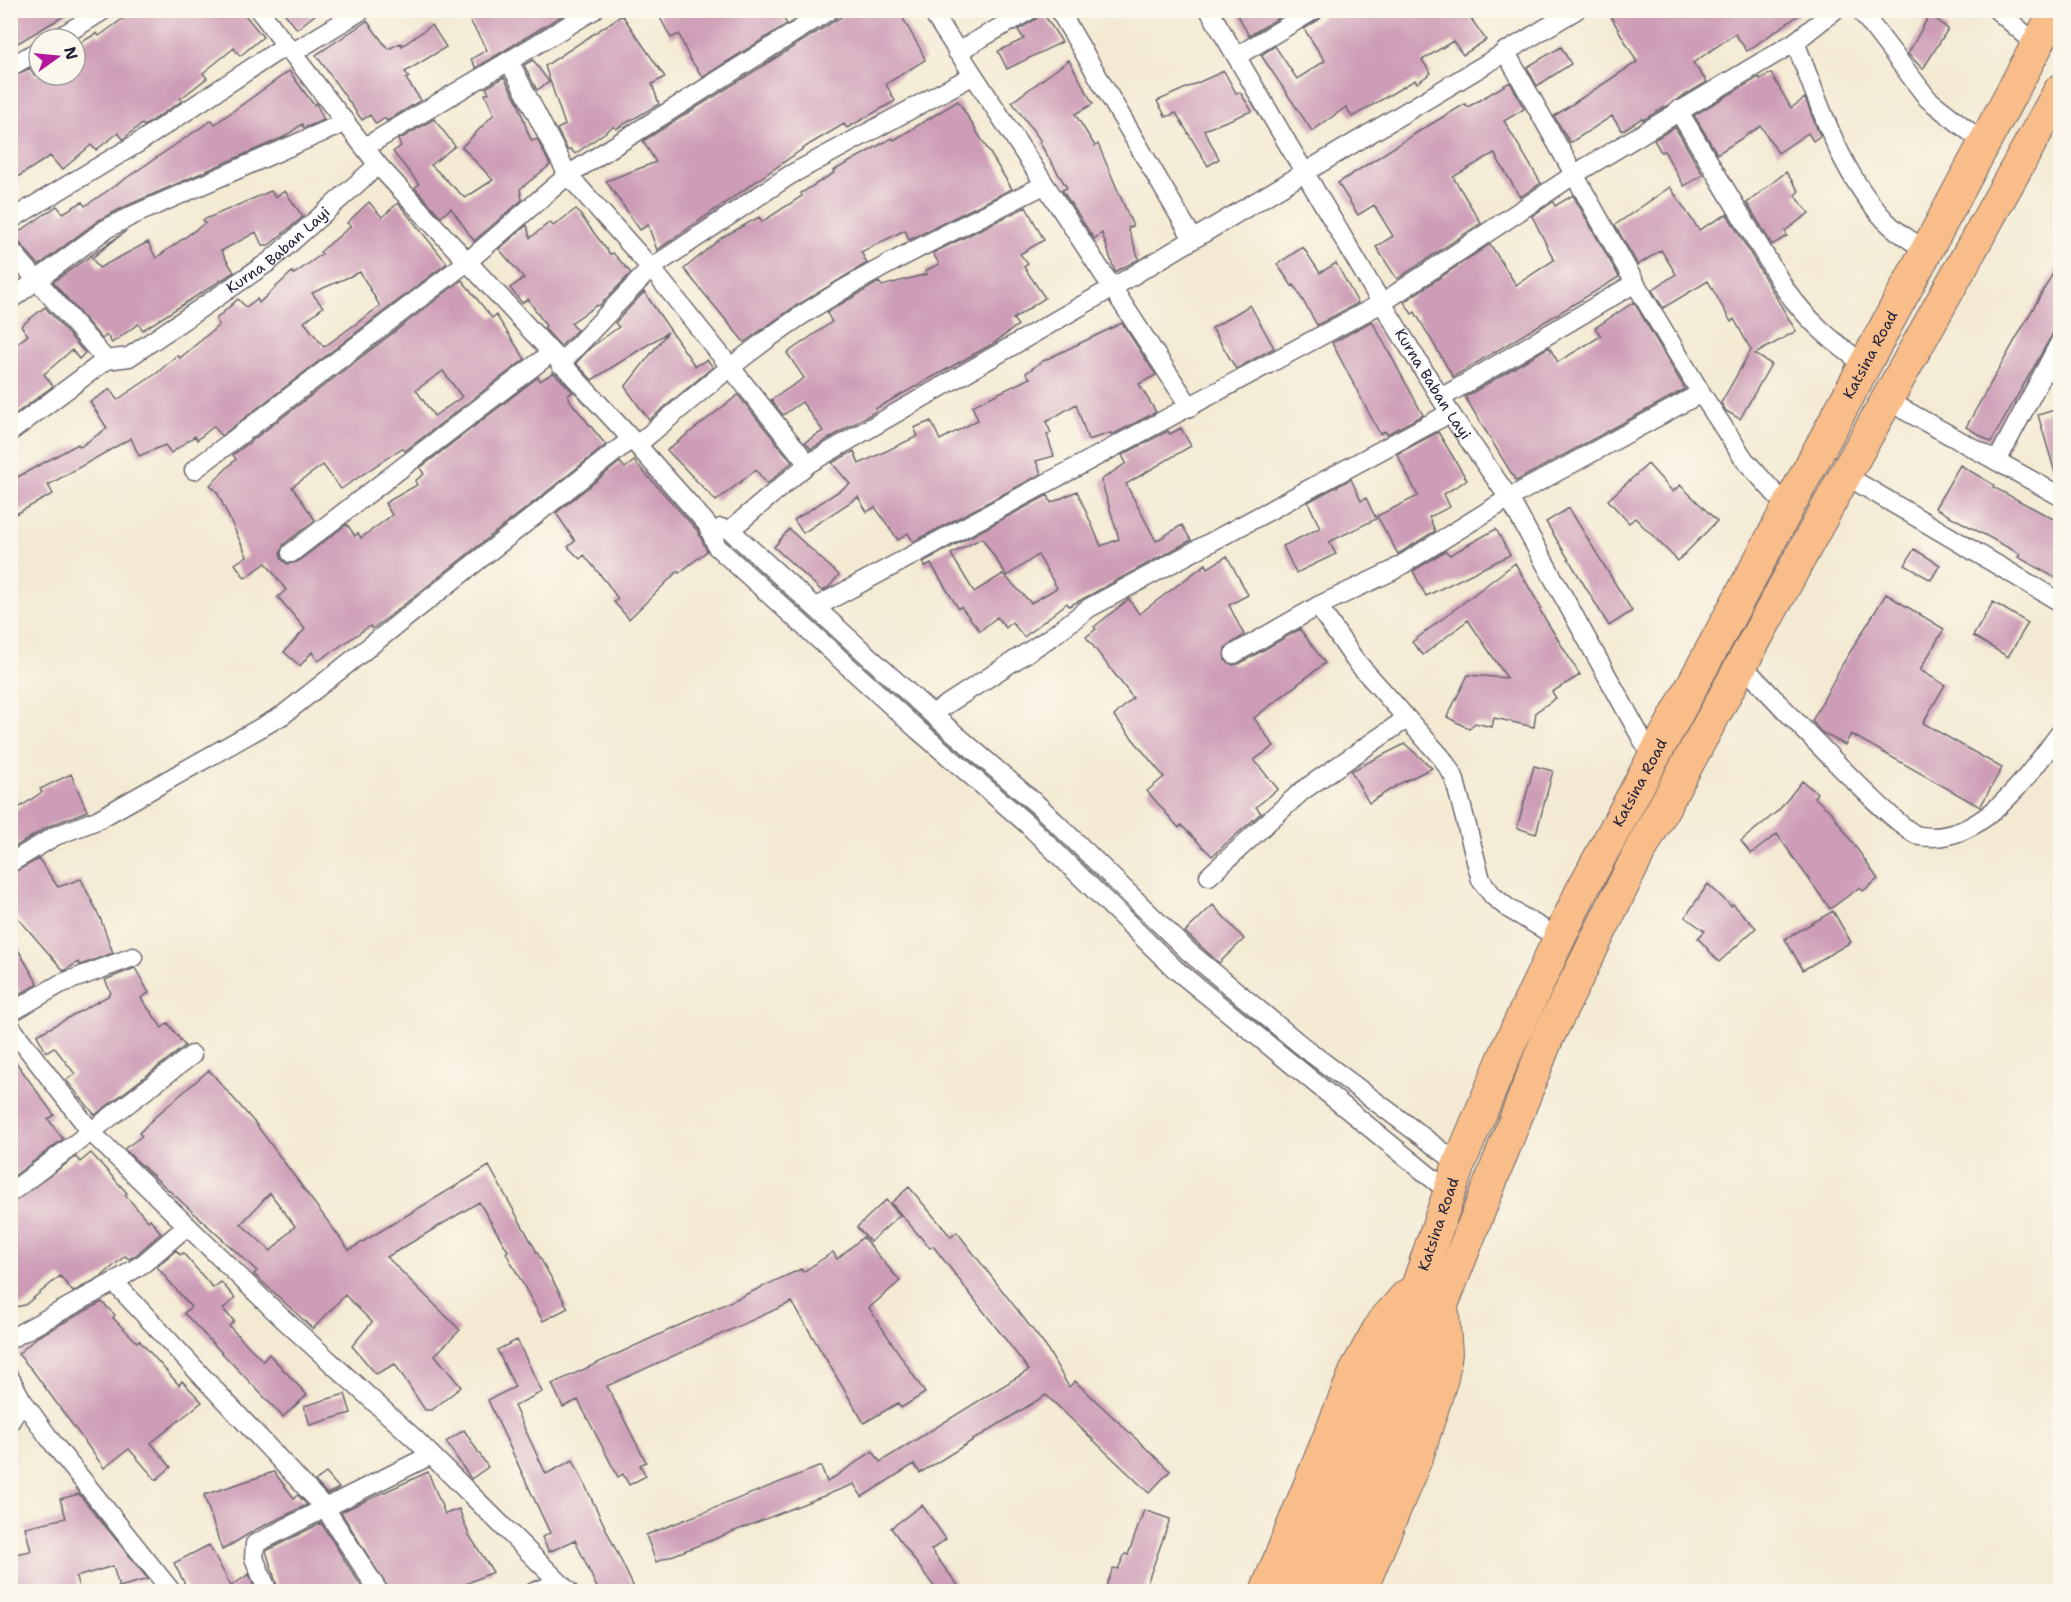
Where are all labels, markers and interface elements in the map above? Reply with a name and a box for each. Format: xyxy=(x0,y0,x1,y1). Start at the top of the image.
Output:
north arrow xyxy=(27,27,87,87)
text: N xyxy=(59,44,83,62)
street label: Kurna Baban Layi xyxy=(222,202,334,298)
street label: Katsina Road xyxy=(1838,307,1902,402)
street label: Kurna Baban Layi xyxy=(1390,325,1476,444)
street label: Katsina Road xyxy=(1608,735,1672,830)
street label: Katsina Road xyxy=(1413,1175,1464,1274)

